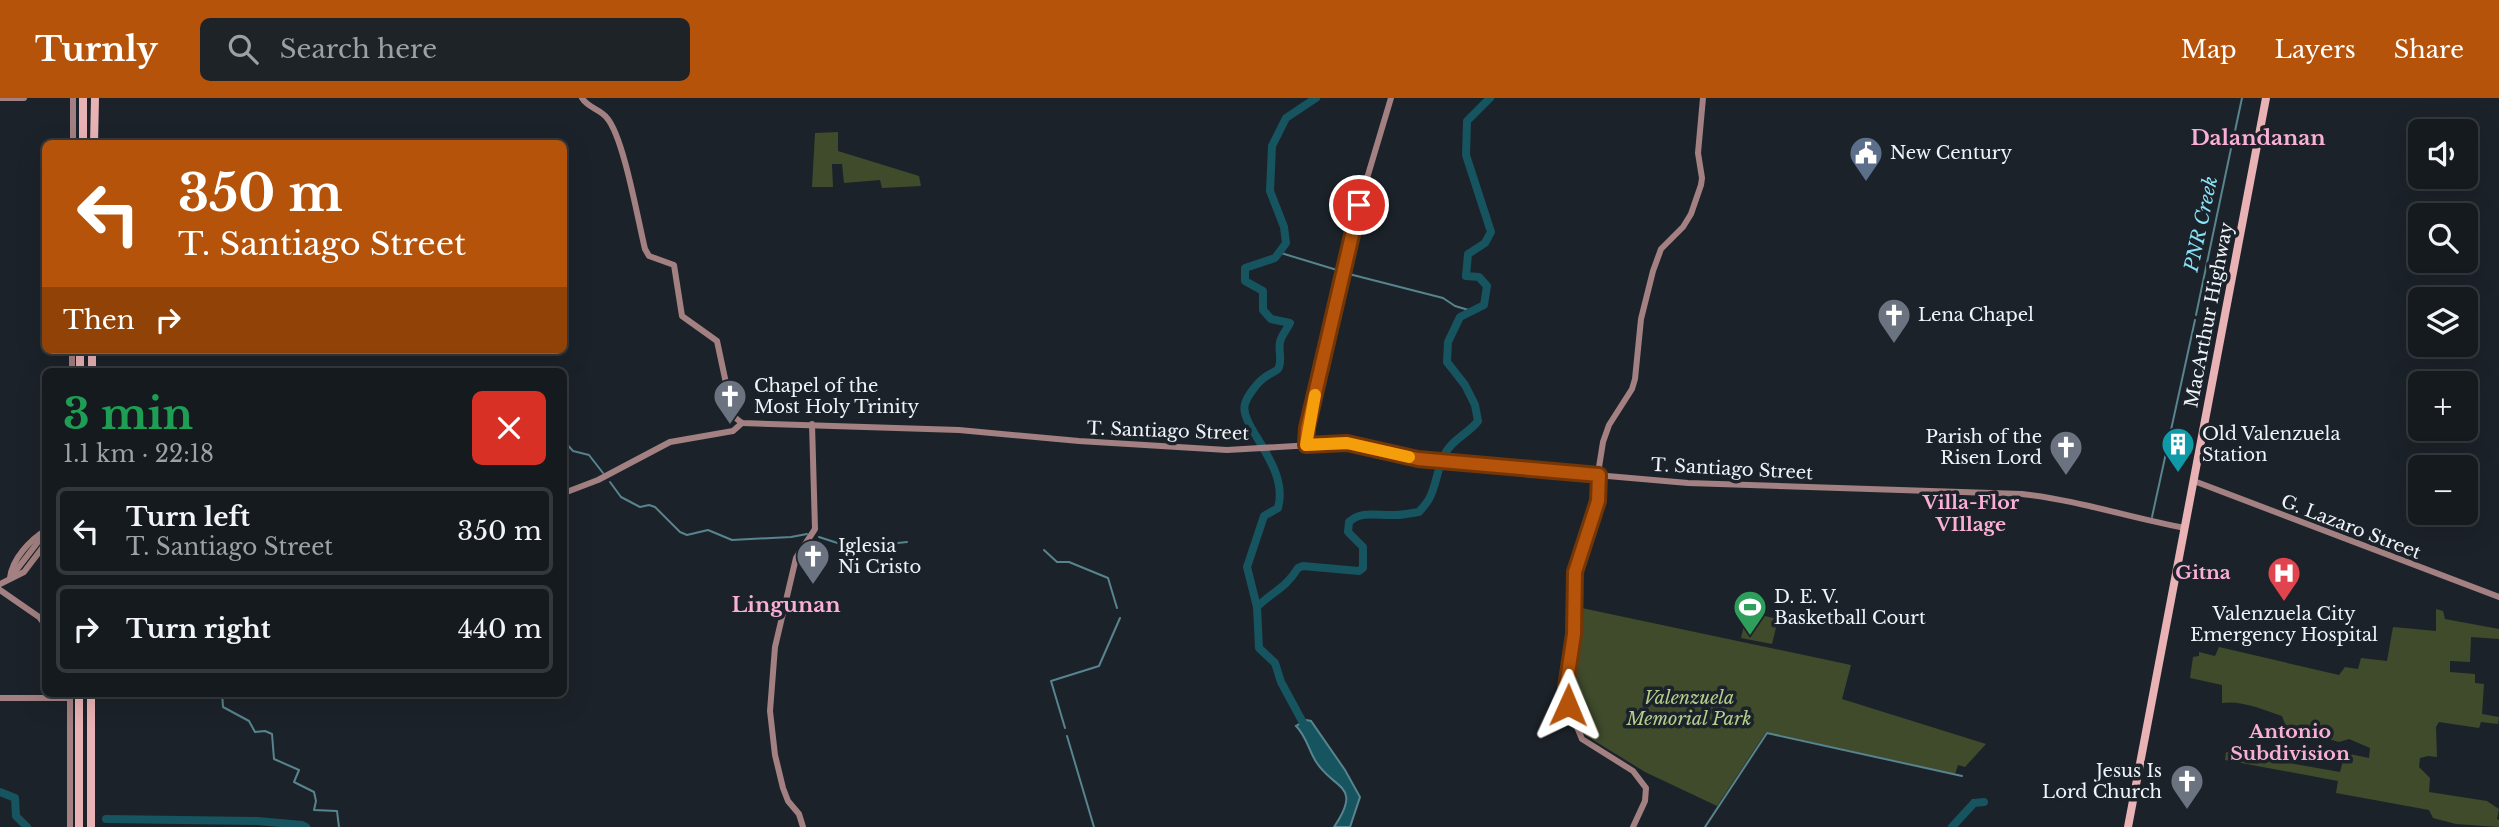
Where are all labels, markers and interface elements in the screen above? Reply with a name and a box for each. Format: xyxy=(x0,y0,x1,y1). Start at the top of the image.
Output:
search box xyxy=(200,18,690,81)
text: Turnly xyxy=(35,29,158,70)
icon: search xyxy=(224,30,262,68)
text: Search here xyxy=(280,33,437,65)
text: Map xyxy=(2181,35,2237,64)
text: Layers xyxy=(2275,35,2356,64)
text: Share xyxy=(2394,35,2464,64)
map controls xyxy=(2408,119,2478,525)
button: sound xyxy=(2408,119,2478,189)
district label: Dalandanan xyxy=(2190,125,2326,151)
public building icon: New Century xyxy=(1847,134,1885,183)
place label: New Century xyxy=(1890,142,2012,164)
text: 350 m xyxy=(178,163,343,224)
icon: left xyxy=(63,168,154,259)
water label: PNR Creek xyxy=(2179,174,2222,275)
pin xyxy=(1329,175,1389,235)
icon: arrive xyxy=(1340,186,1378,224)
button: search xyxy=(2408,203,2478,273)
street label: MacArthur Highway xyxy=(2180,220,2238,409)
text: T. Santiago Street xyxy=(178,224,466,264)
button: layers xyxy=(2408,287,2478,357)
church icon: Lena Chapel xyxy=(1875,296,1913,345)
icon: right xyxy=(149,301,187,339)
text: Then xyxy=(63,304,135,336)
place label: Lena Chapel xyxy=(1918,304,2034,326)
button: + xyxy=(2408,371,2478,441)
place label: Chapel of the Most Holy Trinity xyxy=(754,375,920,418)
church icon: Chapel of the Most Holy Trinity xyxy=(711,377,749,426)
text: 3 min xyxy=(63,388,193,440)
button: close xyxy=(472,391,546,465)
street label: T. Santiago Street xyxy=(1087,417,1250,445)
place label: Old Valenzuela Station xyxy=(2202,423,2340,466)
building icon: Old Valenzuela Station xyxy=(2159,425,2197,474)
place label: Parish of the Risen Lord xyxy=(1926,426,2042,469)
church icon: Parish of the Risen Lord xyxy=(2047,428,2085,477)
text: 1.1 km · 22:18 xyxy=(63,440,214,468)
street label: T. Santiago Street xyxy=(1651,454,1814,484)
button: − xyxy=(2408,455,2478,525)
street label: G. Lazaro Street xyxy=(2278,490,2424,564)
district label: Villa-Flor VIllage xyxy=(1922,491,2020,536)
text: Turn left xyxy=(126,501,250,533)
icon: left xyxy=(67,512,105,550)
text: 350 m xyxy=(457,515,542,547)
text: T. Santiago Street xyxy=(126,533,333,561)
place label: Iglesia Ni Cristo xyxy=(838,535,921,578)
church icon: Iglesia Ni Cristo xyxy=(794,537,832,586)
hospital icon: Valenzuela City Emergency Hospital xyxy=(2265,554,2303,603)
district label: Gitna xyxy=(2175,561,2231,584)
place label: D. E. V. Basketball Court xyxy=(1774,586,1926,629)
sports icon: D. E. V. Basketball Court xyxy=(1731,588,1769,637)
district label: Lingunan xyxy=(732,592,841,618)
place label: Valenzuela City Emergency Hospital xyxy=(2190,603,2378,646)
icon: right xyxy=(67,610,105,648)
text: Turn right xyxy=(126,613,271,645)
text: 440 m xyxy=(458,613,542,645)
position arrow xyxy=(1531,668,1605,742)
park label: Valenzuela Memorial Park xyxy=(1626,687,1751,730)
district label: Antonio Subdivision xyxy=(2230,720,2350,765)
place label: Jesus Is Lord Church xyxy=(2042,760,2162,803)
church icon: Jesus Is Lord Church xyxy=(2168,762,2206,811)

